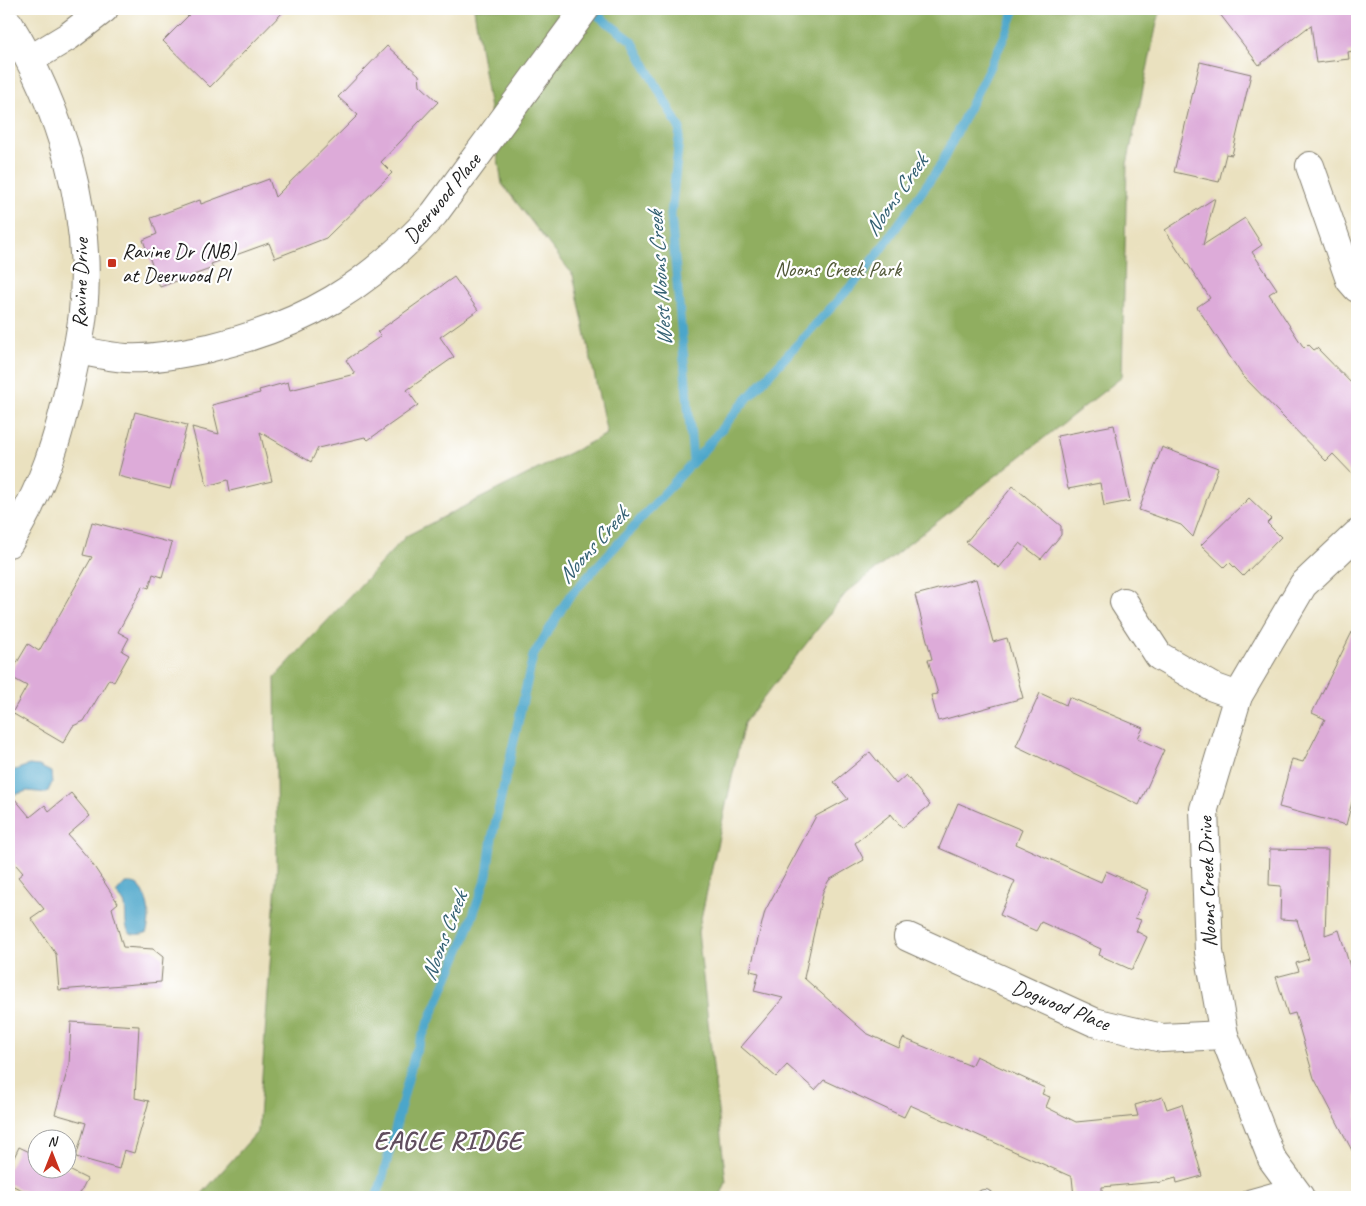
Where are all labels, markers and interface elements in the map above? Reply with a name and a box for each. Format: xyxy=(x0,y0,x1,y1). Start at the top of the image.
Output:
water label: Noons Creek xyxy=(858,146,936,241)
street label: Deerwood Place xyxy=(398,147,487,248)
water label: West Noons Creek xyxy=(641,207,679,347)
street label: Ravine Drive xyxy=(66,237,94,328)
place label: Ravine Dr (NB) at Deerwood Pl xyxy=(122,238,237,288)
park label: Noons Creek Park xyxy=(775,256,902,282)
marker: Ravine Dr (NB) at Deerwood Pl xyxy=(106,257,118,269)
water label: Noons Creek xyxy=(551,499,637,589)
street label: Noons Creek Drive xyxy=(1192,815,1222,948)
water label: Noons Creek xyxy=(414,885,475,984)
street label: Dogwood Place xyxy=(1008,974,1115,1037)
district label: EAGLE RIDGE xyxy=(374,1124,525,1157)
north arrow xyxy=(28,1128,78,1178)
text: N xyxy=(48,1133,59,1150)

